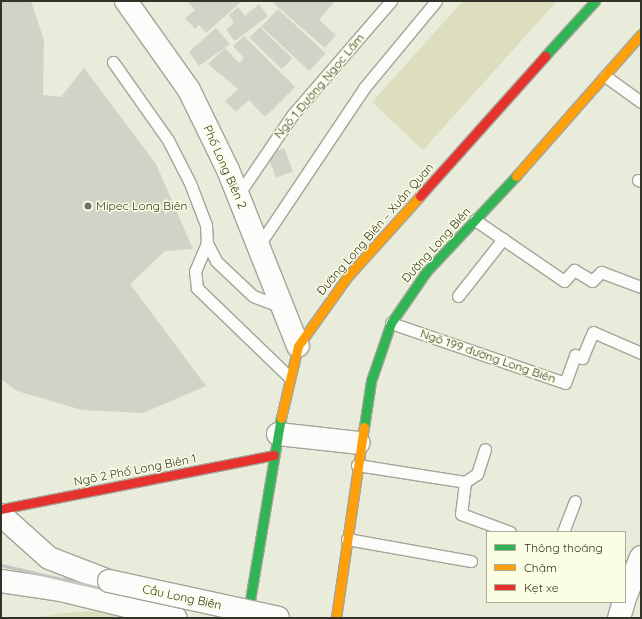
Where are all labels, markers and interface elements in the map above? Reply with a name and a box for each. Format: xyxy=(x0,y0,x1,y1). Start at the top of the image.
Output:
street label: Ngõ 1 Đường Ngọc Lâm xyxy=(271,31,367,141)
street label: Phố Long Biên 2 xyxy=(200,123,250,211)
street label: Đường Long Biên – Xuân Quan xyxy=(314,160,436,298)
place label: Mipec Long Biên xyxy=(96,199,187,213)
marker: Mipec Long Biên xyxy=(83,201,93,211)
street label: Đường Long Biên xyxy=(399,205,473,285)
street label: Ngõ 199 đường Long Biên xyxy=(418,326,558,386)
street label: Ngõ 2 Phố Long Biên 1 xyxy=(73,451,197,489)
legend xyxy=(486,531,626,603)
text: Thông thoáng xyxy=(524,540,603,555)
text: Chậm xyxy=(524,560,557,575)
text: Kẹt xe xyxy=(524,580,558,595)
street label: Cầu Long Biên xyxy=(141,582,223,612)

